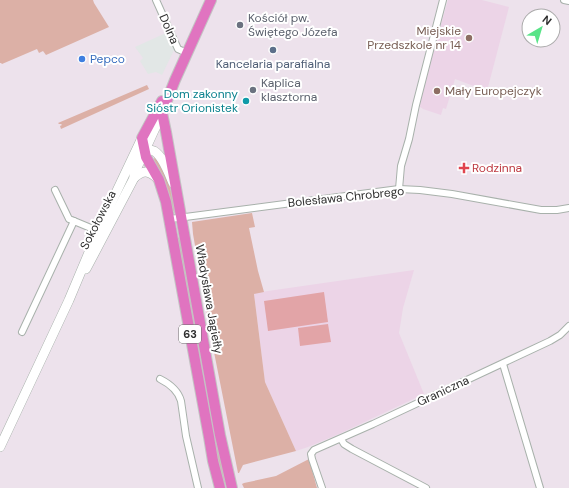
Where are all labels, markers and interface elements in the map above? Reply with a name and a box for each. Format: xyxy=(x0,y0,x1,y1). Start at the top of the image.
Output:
north arrow xyxy=(521,8,561,48)
place label: Kościół pw. Świętego Józefa xyxy=(248,10,338,40)
street label: Dolna xyxy=(155,11,183,47)
text: N xyxy=(540,12,555,28)
marker: Kościół pw. Świętego Józefa xyxy=(235,20,245,30)
place label: Miejskie Przedszkole nr 14 xyxy=(367,23,461,53)
marker: Miejskie Przedszkole nr 14 xyxy=(464,33,474,43)
marker: Kancelaria parafialna xyxy=(268,45,278,55)
place label: Pepco xyxy=(90,51,125,67)
marker: Pepco xyxy=(77,54,87,64)
place label: Kancelaria parafialna xyxy=(216,56,330,72)
place label: Kaplica klasztorna xyxy=(261,75,317,105)
place label: Mały Europejczyk xyxy=(445,83,542,99)
marker: Kaplica klasztorna xyxy=(248,85,258,95)
place label: Dom zakonny Sióstr Orionistek xyxy=(146,86,238,116)
marker: Mały Europejczyk xyxy=(432,86,442,96)
marker: Dom zakonny Sióstr Orionistek xyxy=(241,96,251,106)
place label: Rodzinna xyxy=(472,160,522,176)
marker: Rodzinna xyxy=(459,163,469,173)
street label: Bolesława Chrobrego xyxy=(287,183,405,211)
street label: Sokołowska xyxy=(76,188,120,252)
street label: Władysława Jagiełły xyxy=(192,243,227,355)
road number: 63 xyxy=(179,325,201,343)
street label: Graniczna xyxy=(414,372,472,410)

